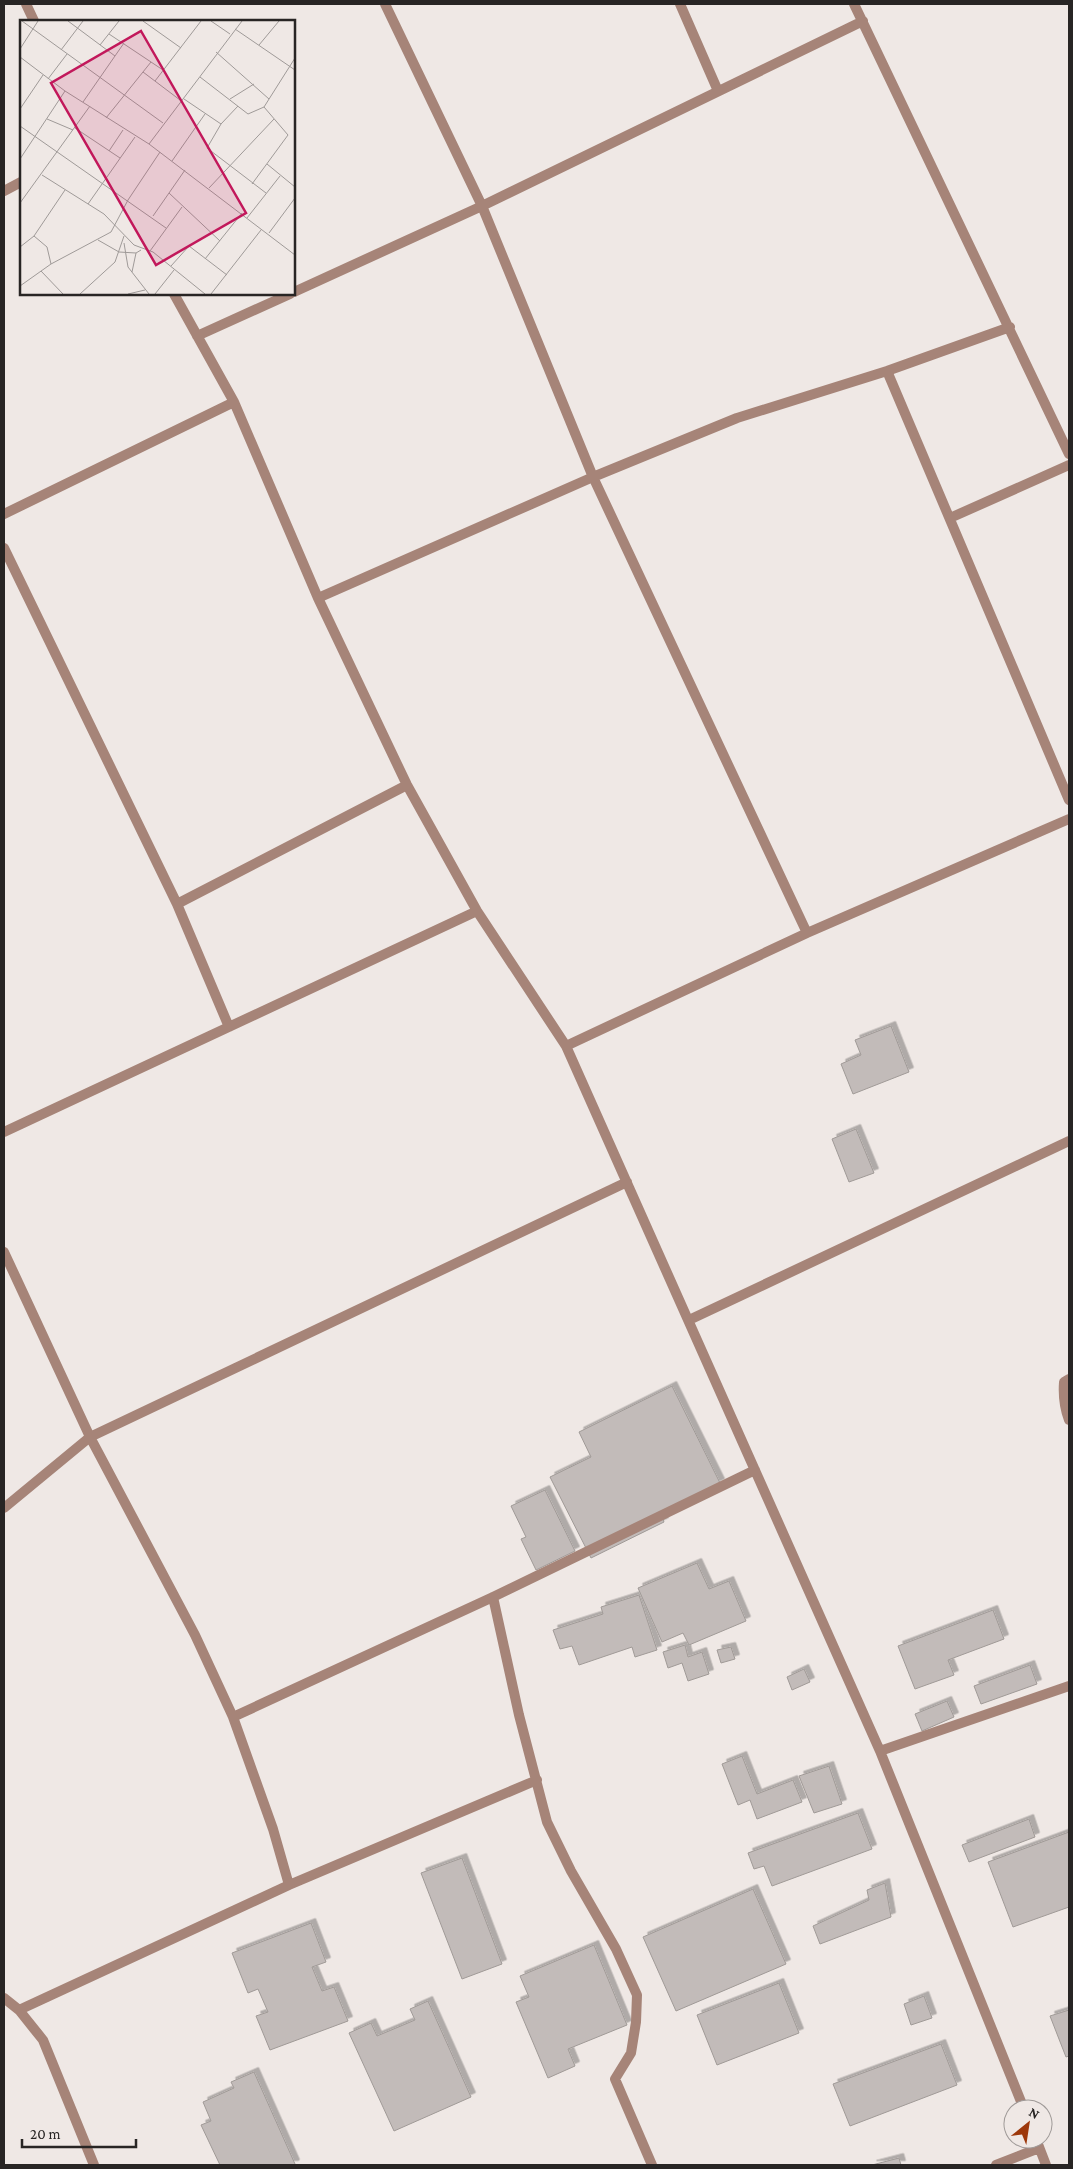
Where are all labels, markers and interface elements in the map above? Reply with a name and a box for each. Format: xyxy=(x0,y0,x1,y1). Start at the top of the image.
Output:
inset map xyxy=(20,20,295,295)
north arrow xyxy=(1003,2099,1053,2149)
text: N xyxy=(1026,2103,1043,2122)
scale bar xyxy=(22,2116,136,2148)
text: 20 m xyxy=(30,2126,61,2142)

